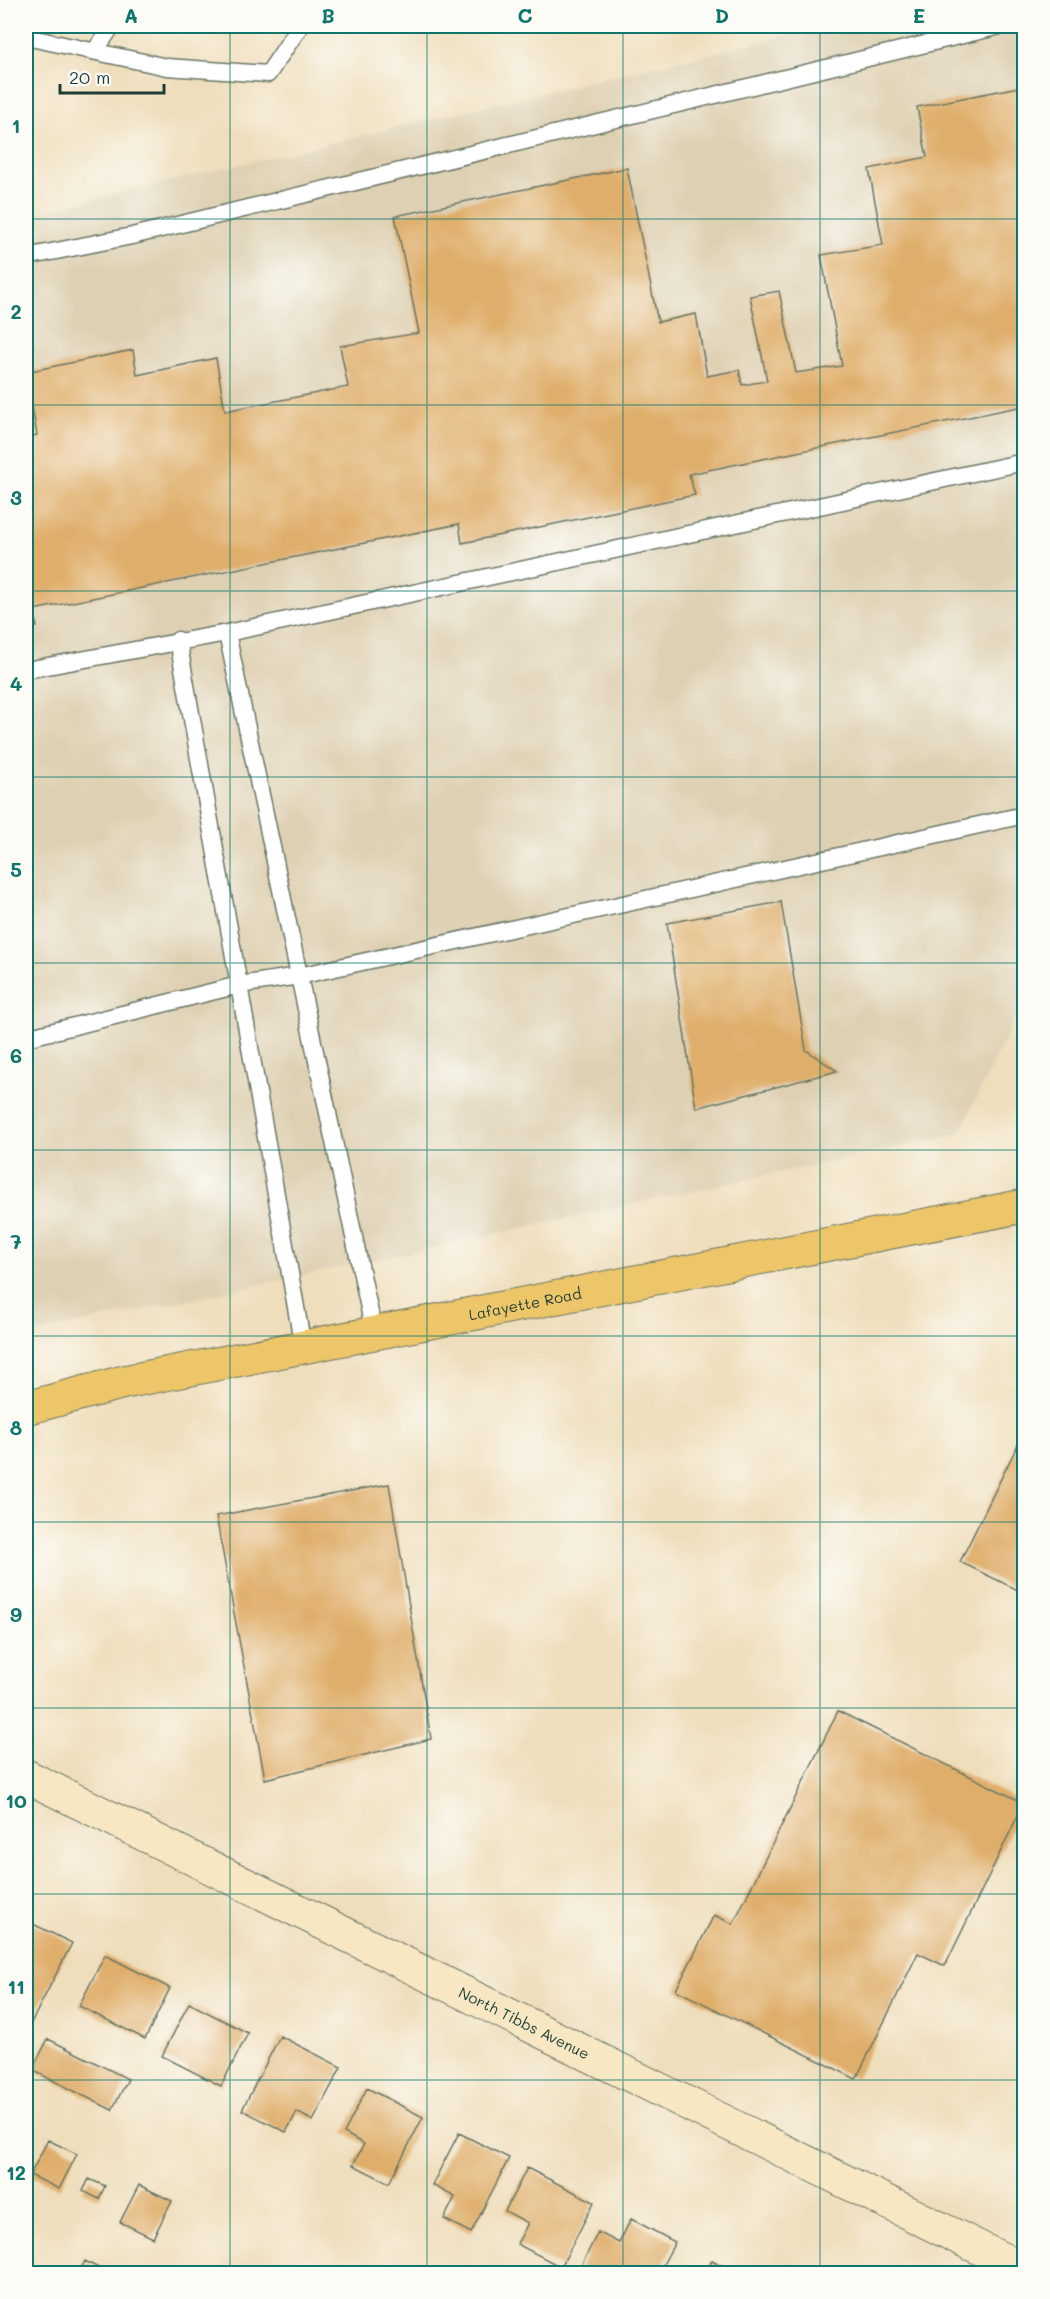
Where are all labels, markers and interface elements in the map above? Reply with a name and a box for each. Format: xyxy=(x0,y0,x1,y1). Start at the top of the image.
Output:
text: A xyxy=(124,2,138,28)
text: B xyxy=(321,2,335,28)
text: C xyxy=(518,2,533,28)
text: D xyxy=(715,2,729,28)
text: E xyxy=(913,2,925,28)
scale bar xyxy=(60,57,164,95)
text: 20 m xyxy=(69,65,110,89)
text: 1 xyxy=(12,112,20,138)
text: 2 xyxy=(10,298,22,324)
text: 3 xyxy=(10,484,22,510)
text: 4 xyxy=(10,670,23,696)
text: 5 xyxy=(10,856,22,882)
text: 6 xyxy=(10,1042,22,1068)
text: 7 xyxy=(10,1228,22,1254)
street label: Lafayette Road xyxy=(467,1283,583,1324)
text: 8 xyxy=(10,1414,22,1440)
text: 9 xyxy=(10,1601,22,1627)
text: 10 xyxy=(5,1787,27,1813)
text: 11 xyxy=(7,1973,25,1999)
street label: North Tibbs Avenue xyxy=(456,1982,593,2063)
text: 12 xyxy=(6,2159,26,2185)

